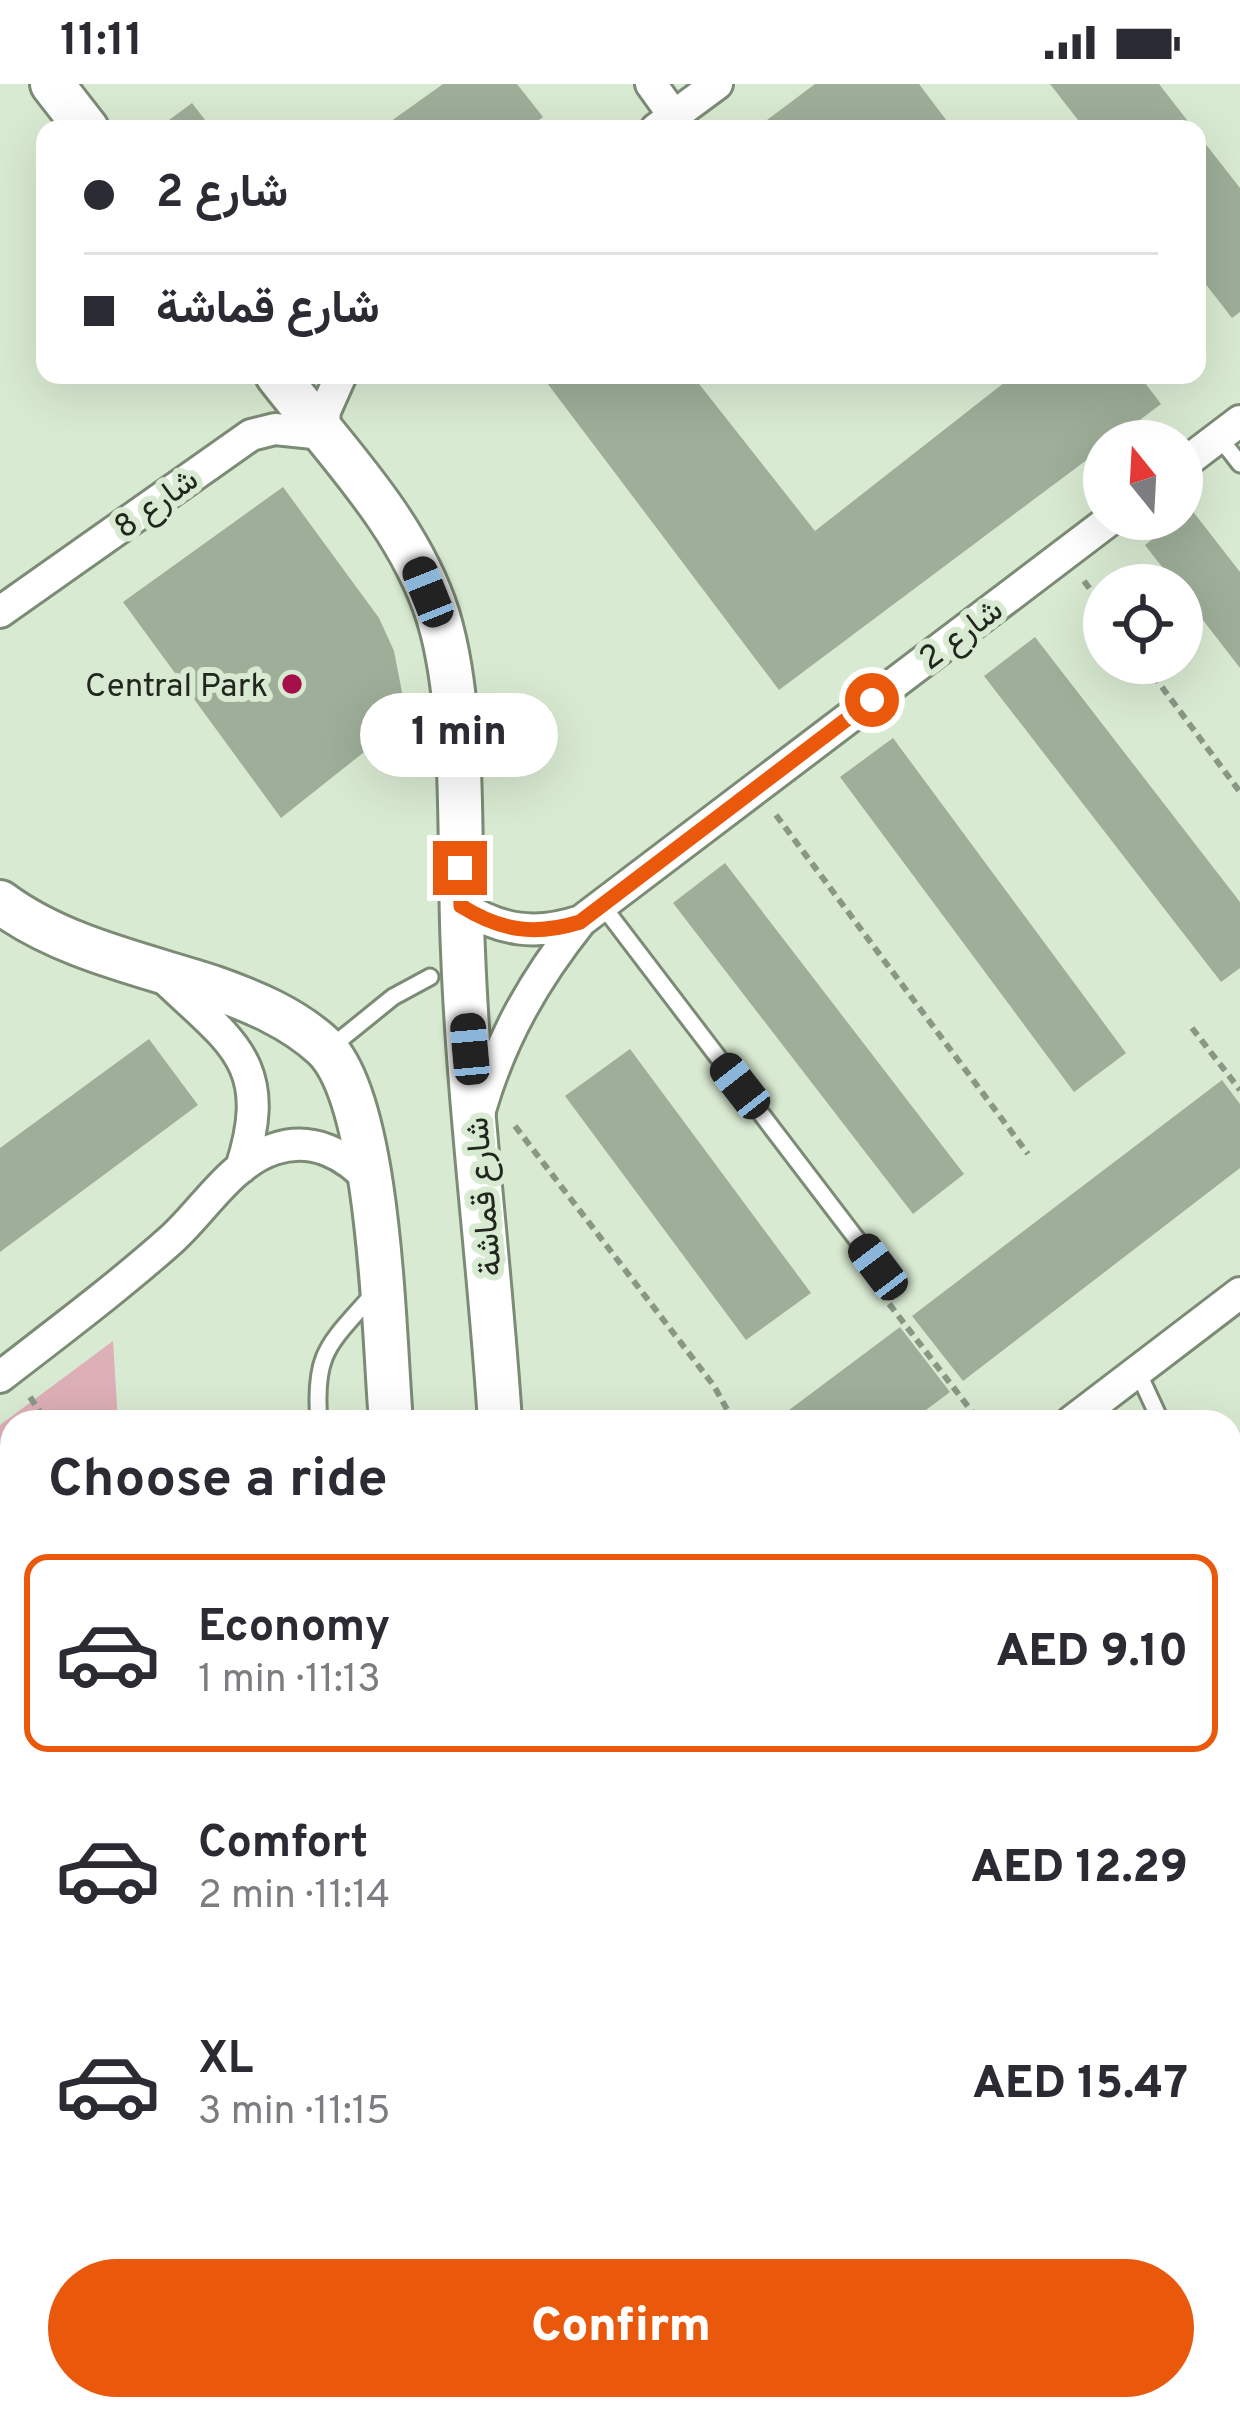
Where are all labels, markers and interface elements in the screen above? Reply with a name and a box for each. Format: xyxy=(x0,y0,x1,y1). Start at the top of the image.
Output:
text: 11:11 xyxy=(60,14,143,71)
text: شارع 2 xyxy=(156,166,288,223)
text: شارع قماشة xyxy=(156,282,380,339)
north arrow xyxy=(1083,420,1203,540)
map controls xyxy=(1083,420,1203,684)
street label: شارع 8 xyxy=(107,461,208,550)
car xyxy=(398,552,458,632)
button: locate xyxy=(1083,564,1203,684)
street label: شارع 2 xyxy=(912,591,1013,681)
place label: Central Park xyxy=(85,667,268,709)
marker: Central Park xyxy=(279,671,305,697)
route start xyxy=(845,673,899,727)
callout: 1 min xyxy=(361,694,559,778)
text: 1 min xyxy=(411,710,507,759)
route end xyxy=(433,841,487,895)
car xyxy=(449,1012,491,1086)
car xyxy=(704,1047,776,1125)
street label: شارع قماشة xyxy=(458,1115,514,1278)
car xyxy=(842,1227,914,1307)
text: Choose a ride xyxy=(48,1447,388,1516)
icon: car xyxy=(54,1599,162,1707)
text: Economy xyxy=(198,1600,390,1657)
text: AED 9.10 xyxy=(996,1625,1188,1682)
text: 1 min · 11:13 xyxy=(198,1657,381,1706)
icon: car xyxy=(54,1815,162,1923)
text: Comfort xyxy=(198,1816,368,1873)
text: AED 12.29 xyxy=(971,1841,1188,1898)
text: 2 min · 11:14 xyxy=(198,1873,390,1922)
icon: car xyxy=(54,2031,162,2139)
text: XL xyxy=(198,2032,253,2089)
text: AED 15.47 xyxy=(973,2057,1188,2114)
text: 3 min · 11:15 xyxy=(198,2089,391,2138)
button: Confirm xyxy=(48,2259,1194,2397)

